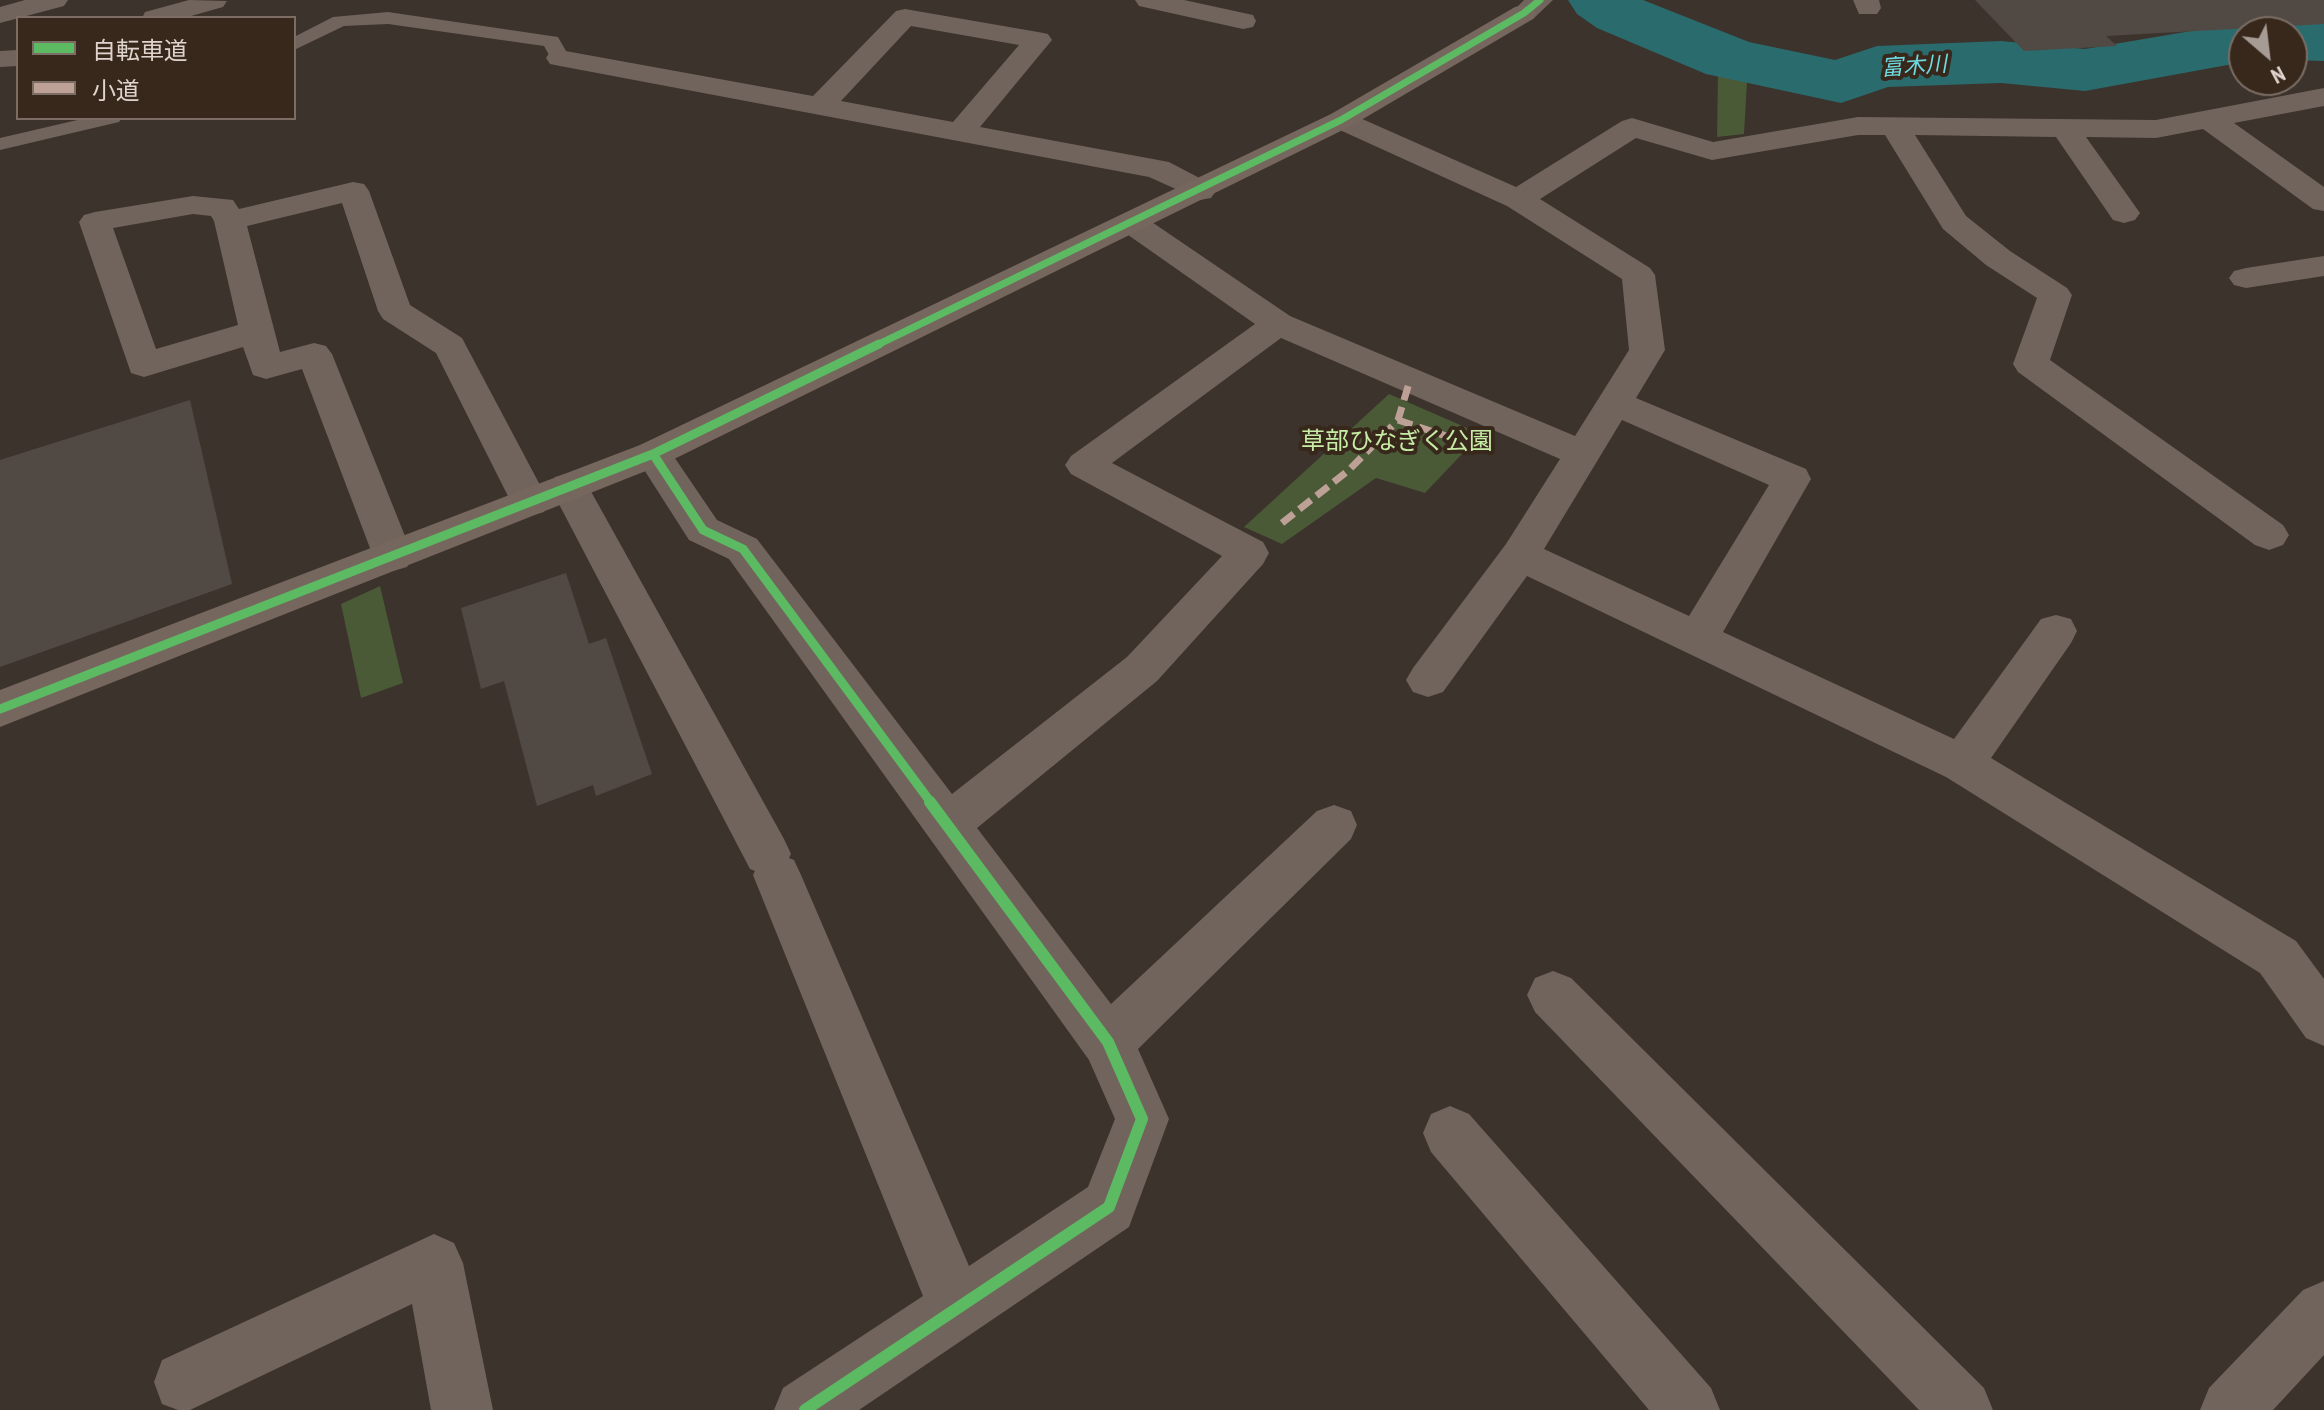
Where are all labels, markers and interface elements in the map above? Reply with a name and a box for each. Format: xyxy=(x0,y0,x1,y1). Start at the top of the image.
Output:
legend xyxy=(16,16,296,120)
north arrow xyxy=(2228,16,2308,96)
text: 自転車道 xyxy=(92,35,188,66)
water label: 富木川 xyxy=(1880,52,1948,82)
text: N xyxy=(2267,60,2290,91)
text: 小道 xyxy=(92,75,140,106)
park label: 草部ひなぎく公園 xyxy=(1301,428,1493,456)

